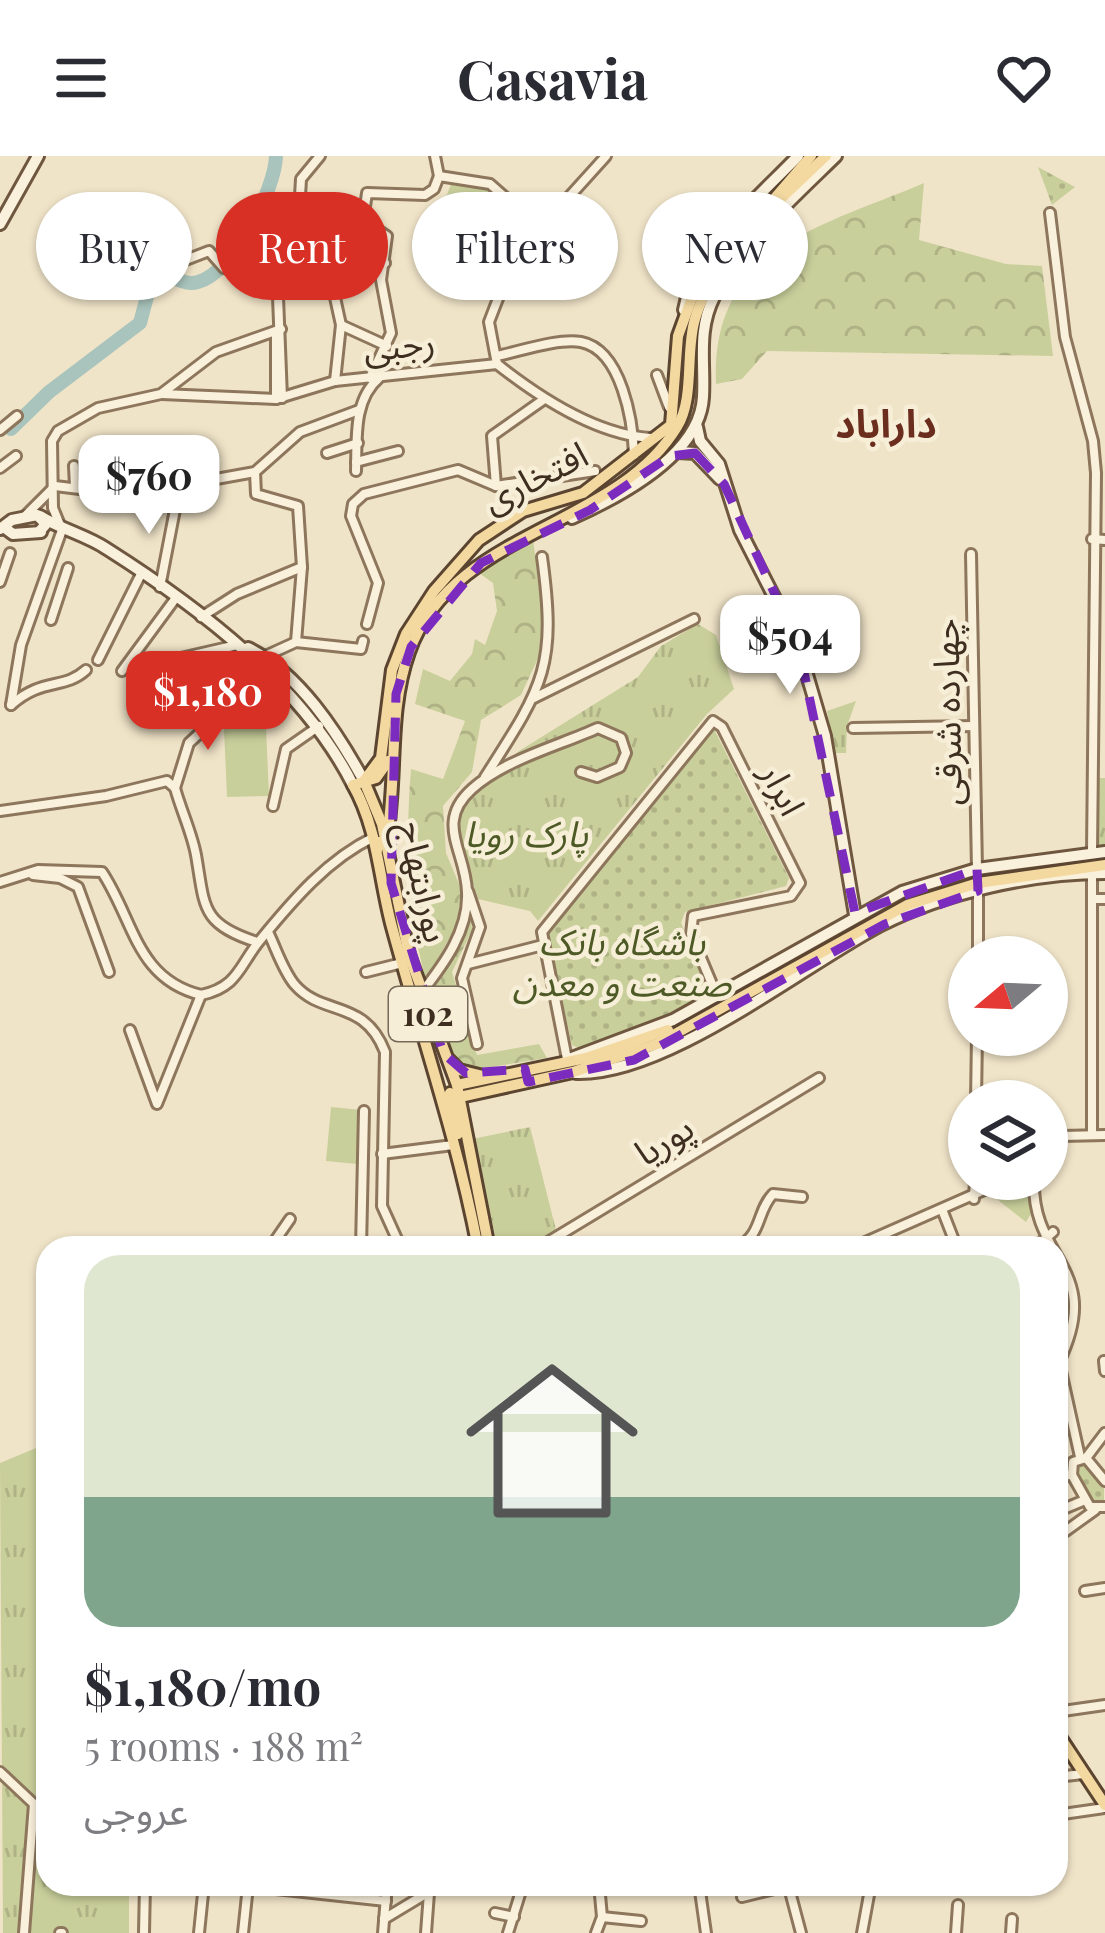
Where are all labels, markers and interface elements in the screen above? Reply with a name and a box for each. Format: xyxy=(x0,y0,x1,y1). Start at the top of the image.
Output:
text: Casavia xyxy=(457,42,648,114)
icon: menu xyxy=(48,45,114,111)
icon: heart xyxy=(991,45,1057,111)
chip: Buy xyxy=(36,192,192,300)
chip: Rent xyxy=(216,192,388,300)
chip: Filters xyxy=(412,192,618,300)
chip: New xyxy=(642,192,808,300)
street label: رجبی xyxy=(361,315,437,371)
district label: داراباد xyxy=(835,396,937,448)
street label: افتخاری xyxy=(473,428,595,522)
pin: $760 xyxy=(78,435,220,537)
text: $760 xyxy=(105,448,193,500)
pin: $504 xyxy=(719,595,861,697)
text: $504 xyxy=(747,608,833,660)
street label: چهارده شرقی xyxy=(919,618,973,806)
pin: $1,180 xyxy=(110,651,306,753)
text: $1,180 xyxy=(153,664,263,716)
street label: ابرار xyxy=(751,753,818,823)
park label: پارک رویا xyxy=(464,808,588,858)
street label: پورابتهاج xyxy=(384,816,463,948)
park label: باشگاه بانک صنعت و معدن xyxy=(513,916,733,1005)
north arrow xyxy=(948,936,1068,1056)
map controls xyxy=(948,936,1068,1200)
road number: 102 xyxy=(389,987,467,1041)
button: layers xyxy=(948,1080,1068,1200)
street label: پوریا xyxy=(624,1102,703,1177)
icon: home xyxy=(444,1333,660,1549)
text: $1,180/mo xyxy=(84,1651,321,1719)
text: 5 rooms · 188 m² xyxy=(84,1719,363,1771)
text: عروجی xyxy=(84,1783,188,1835)

